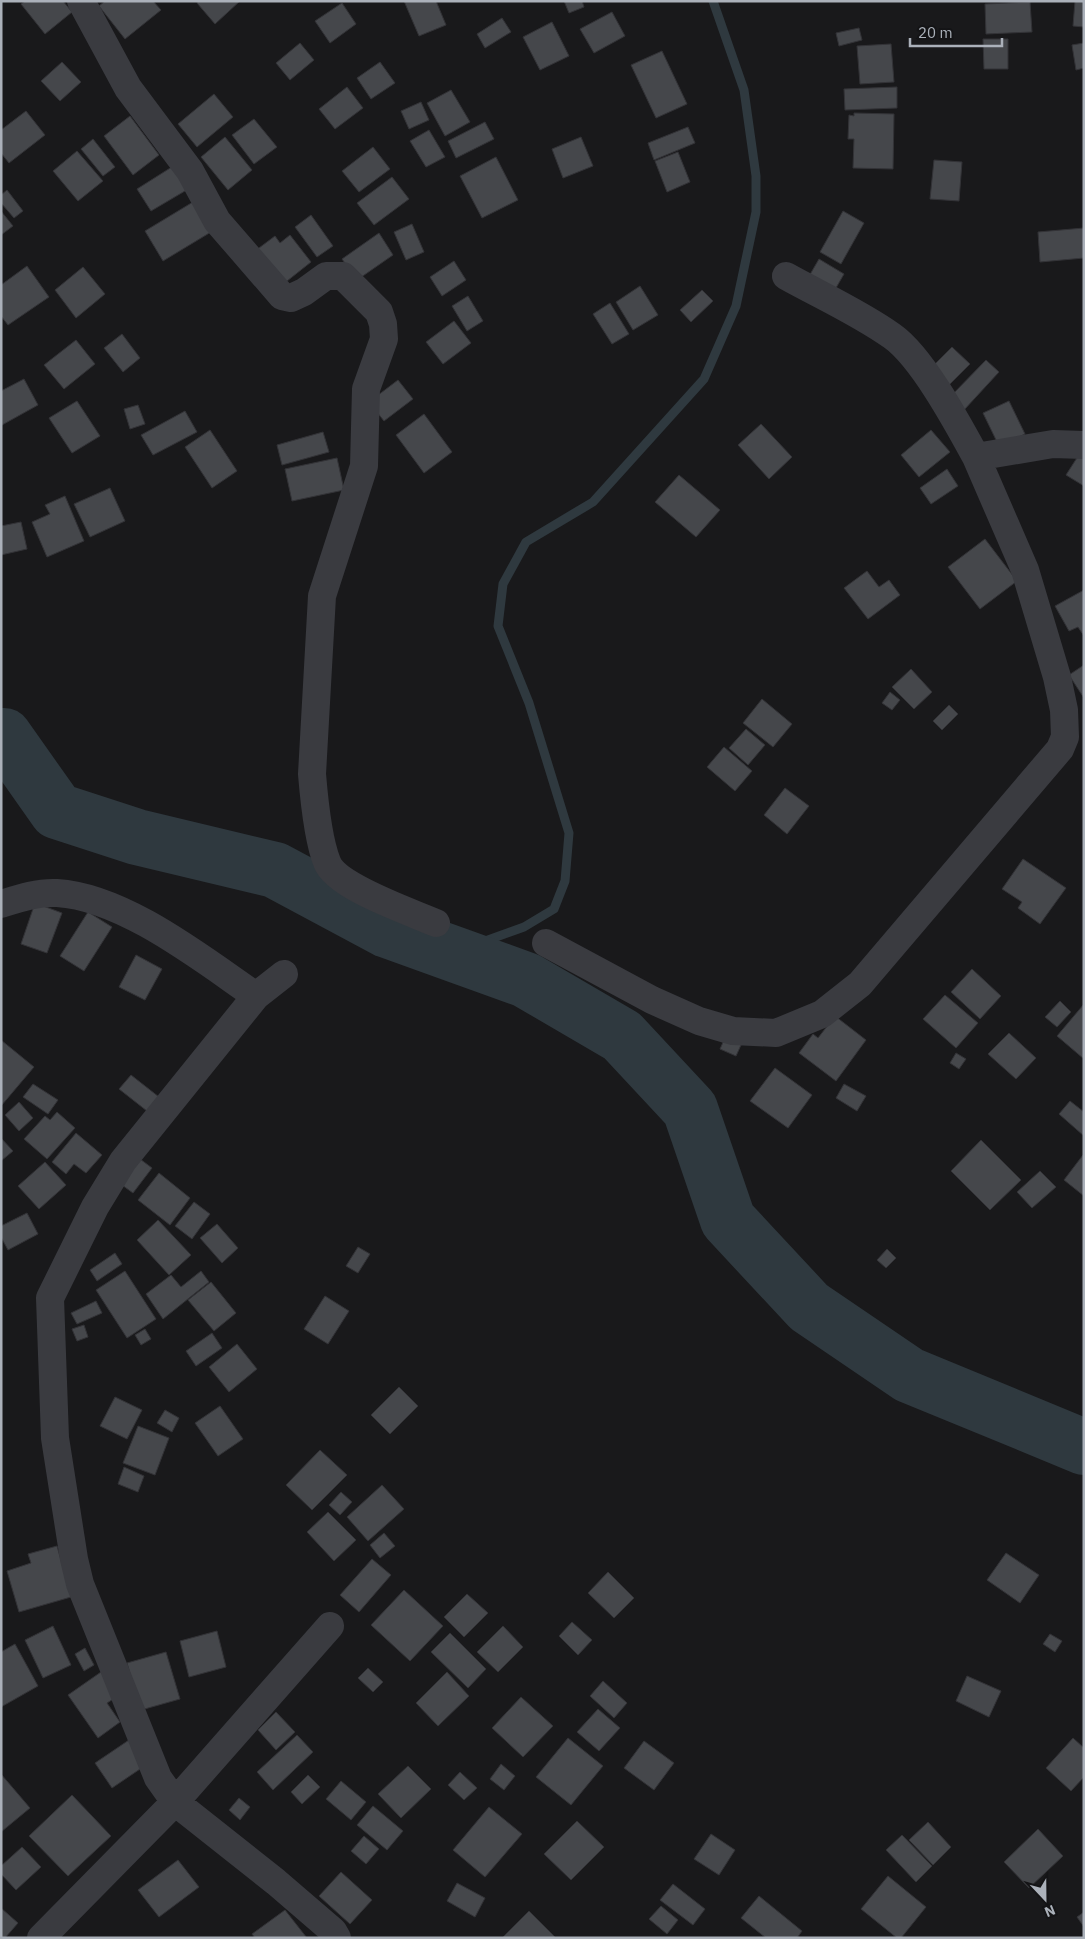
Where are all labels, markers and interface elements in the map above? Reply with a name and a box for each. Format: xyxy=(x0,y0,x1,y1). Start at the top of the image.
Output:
scale bar xyxy=(910,15,1002,47)
text: 20 m xyxy=(918,23,953,42)
north arrow xyxy=(1020,1874,1070,1924)
text: N xyxy=(1042,1901,1058,1921)

